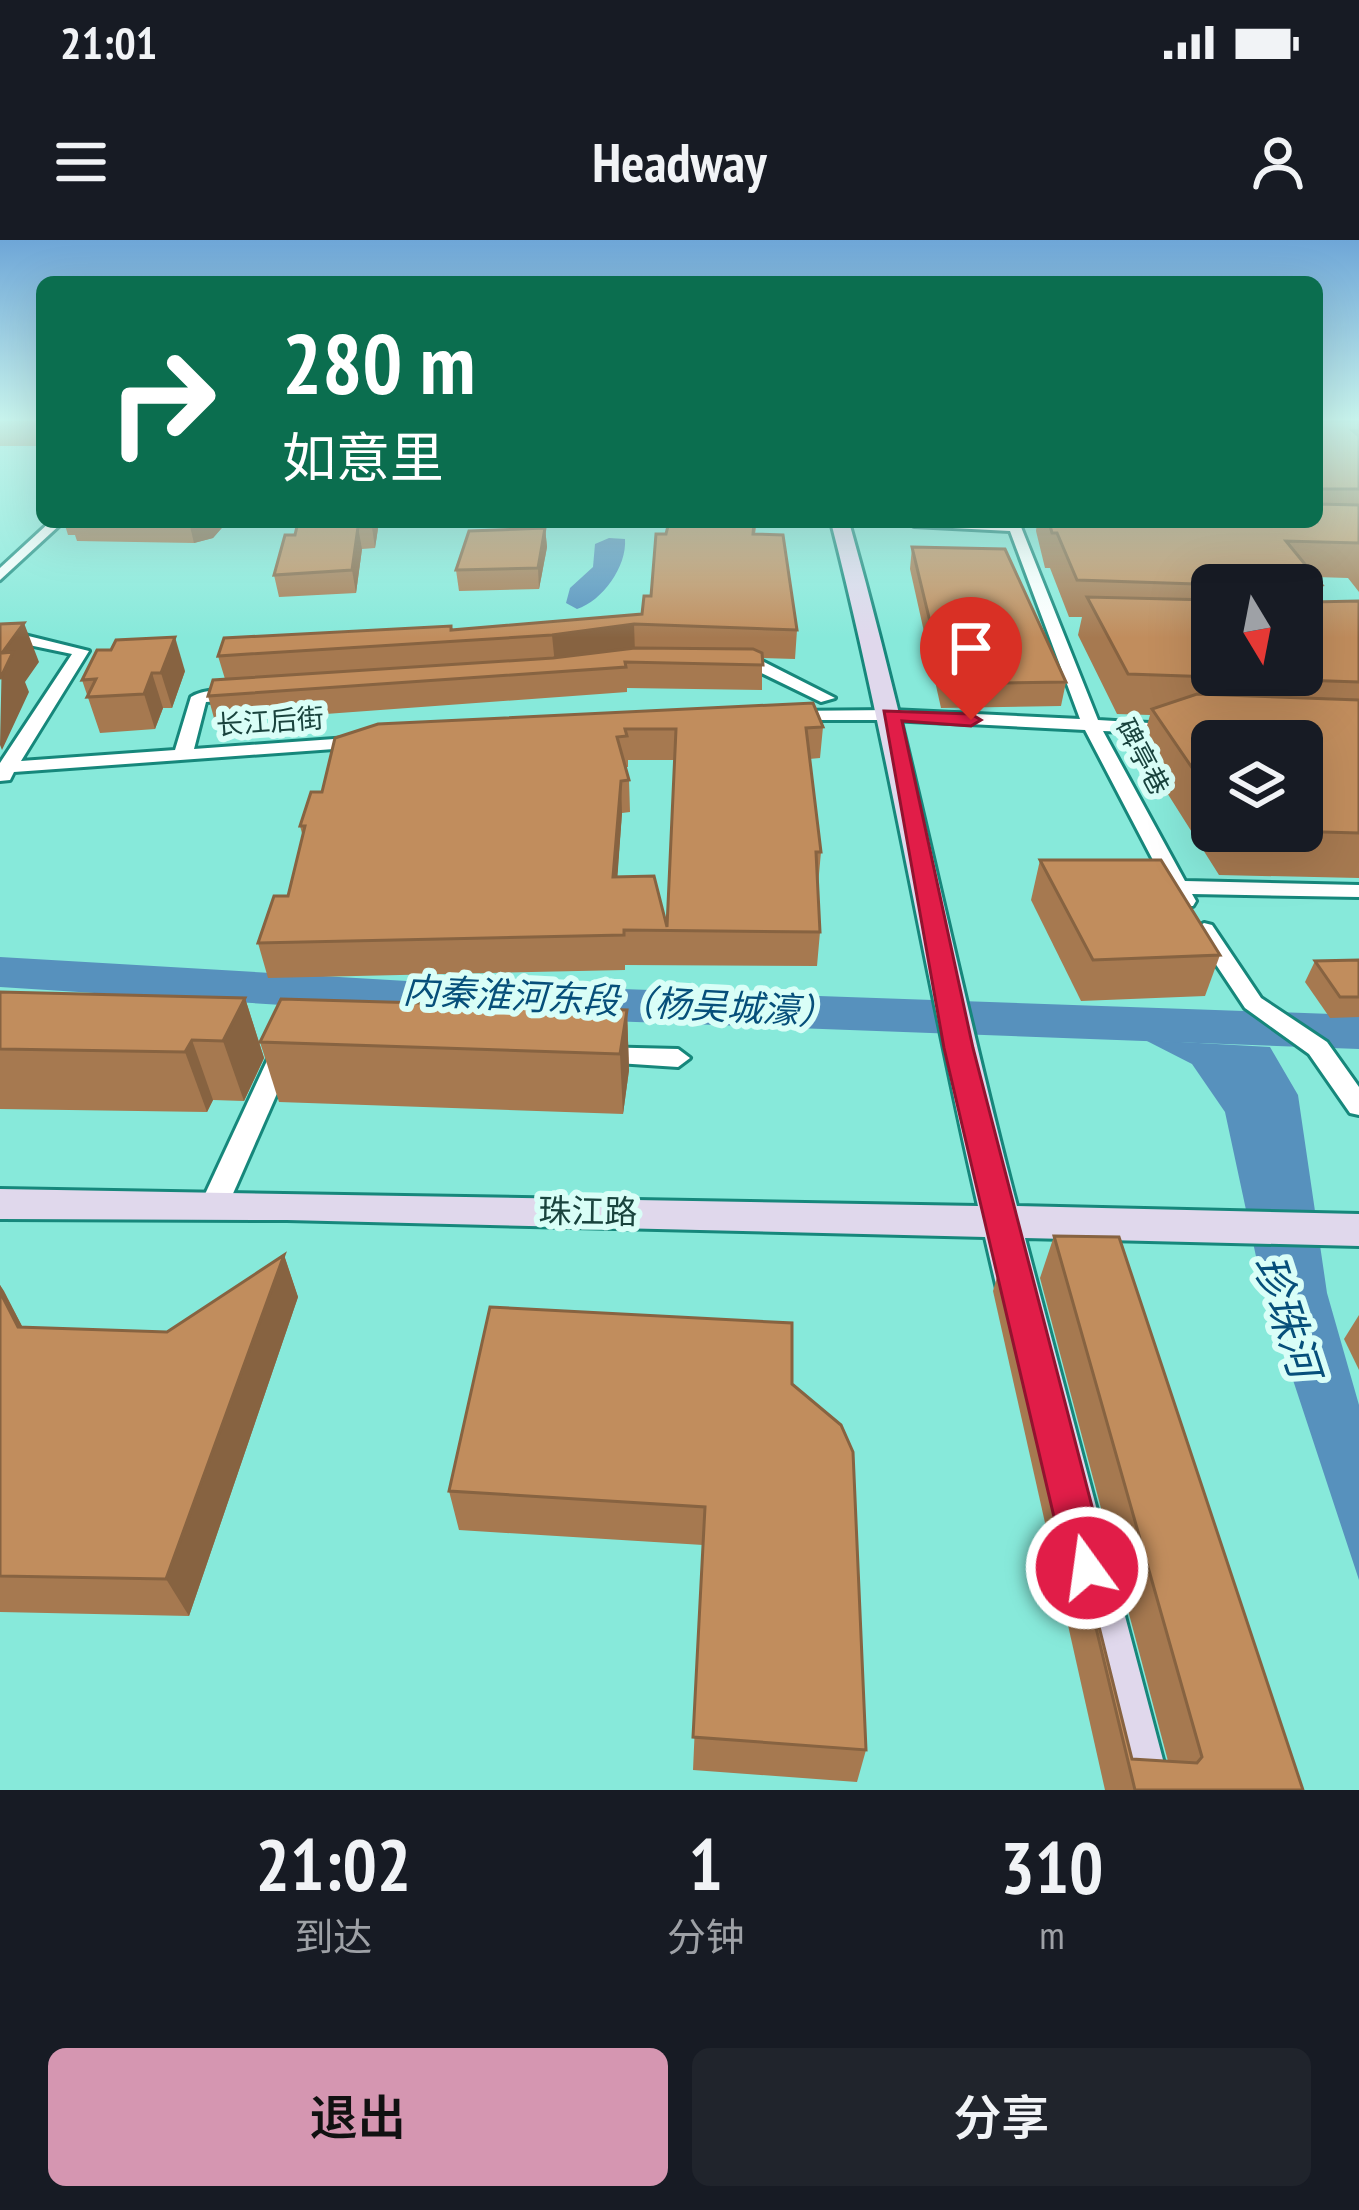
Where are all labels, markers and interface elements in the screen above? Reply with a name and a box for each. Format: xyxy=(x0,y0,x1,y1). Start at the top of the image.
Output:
text: 21:01 xyxy=(60,13,157,71)
text: Headway xyxy=(592,127,767,197)
icon: menu xyxy=(48,129,114,195)
icon: person xyxy=(1245,129,1311,195)
text: 280 m xyxy=(282,308,475,417)
icon: right xyxy=(84,324,240,480)
text: 如意里 xyxy=(282,422,444,492)
north arrow xyxy=(1191,564,1323,696)
map controls xyxy=(1191,564,1323,852)
pin xyxy=(920,597,1022,720)
icon: arrive xyxy=(938,615,1004,681)
street label: 长江后街 xyxy=(215,700,325,742)
street label: 碑亭巷 xyxy=(1109,713,1177,800)
button: layers xyxy=(1191,720,1323,852)
water label: 内秦淮河东段（杨吴城濠） xyxy=(402,966,836,1035)
street label: 珠江路 xyxy=(538,1188,638,1233)
water label: 珍珠河 xyxy=(1242,1247,1335,1391)
position arrow xyxy=(1024,1505,1150,1631)
text: 21:02 xyxy=(255,1817,411,1910)
text: 1 xyxy=(689,1817,723,1910)
text: 310 xyxy=(1000,1820,1103,1913)
text: m xyxy=(1039,1909,1065,1960)
text: 到达 xyxy=(294,1911,372,1962)
text: 分钟 xyxy=(667,1911,745,1962)
button: 退出 xyxy=(48,2048,668,2186)
button: 分享 xyxy=(692,2048,1311,2186)

